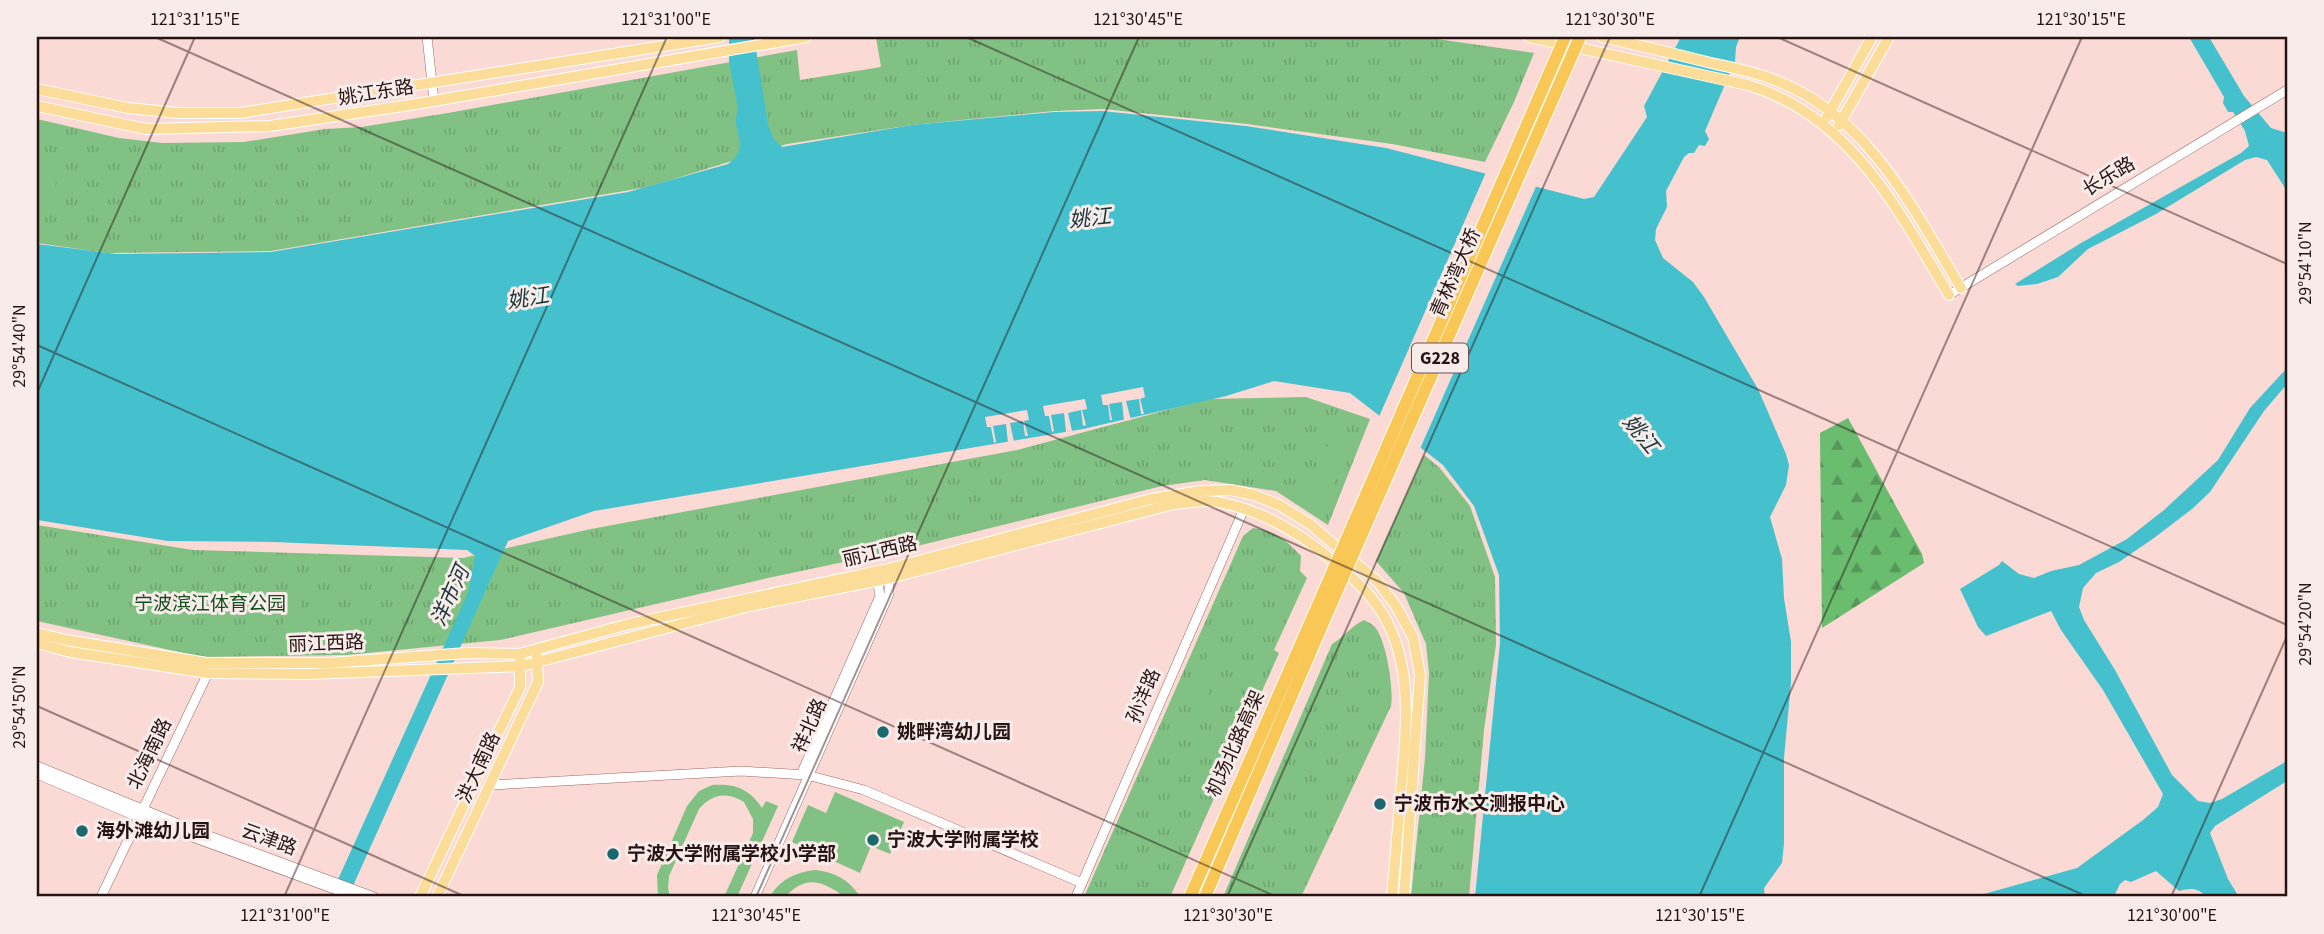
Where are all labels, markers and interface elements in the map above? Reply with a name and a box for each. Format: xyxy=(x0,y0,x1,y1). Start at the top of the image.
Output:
text: 121°31'15"E xyxy=(150,7,240,32)
text: 121°31'00"E xyxy=(621,7,711,32)
text: 121°30'45"E xyxy=(1093,7,1183,32)
text: 121°30'30"E xyxy=(1565,7,1655,32)
text: 121°30'15"E xyxy=(2036,7,2126,32)
street label: 姚江东路 xyxy=(336,74,416,112)
street label: 长乐路 xyxy=(2078,151,2140,203)
water label: 姚江 xyxy=(1068,201,1114,235)
text: 29°54'10"N xyxy=(2293,221,2318,305)
street label: 青林湾大桥 xyxy=(1424,224,1488,322)
water label: 姚江 xyxy=(505,280,553,316)
text: 29°54'40"N xyxy=(7,304,32,388)
road number: G228 xyxy=(1412,344,1468,372)
water label: 姚江 xyxy=(1616,408,1667,461)
street label: 丽江西路 xyxy=(840,530,920,574)
water label: 洋市河 xyxy=(423,557,478,631)
text: 29°54'20"N xyxy=(2293,582,2318,666)
park label: 宁波滨江体育公园 xyxy=(134,591,286,618)
street label: 丽江西路 xyxy=(288,629,364,659)
street label: 孙洋路 xyxy=(1120,664,1168,728)
text: 29°54'50"N xyxy=(7,665,32,749)
street label: 机场北路高架 xyxy=(1200,686,1272,802)
street label: 祥北路 xyxy=(786,694,834,758)
street label: 北海南路 xyxy=(121,714,179,794)
place label: 姚畔湾幼儿园 xyxy=(897,719,1011,746)
marker: 姚畔湾幼儿园 xyxy=(875,724,891,740)
street label: 洪大南路 xyxy=(451,728,507,808)
place label: 宁波市水文测报中心 xyxy=(1394,791,1565,818)
marker: 宁波市水文测报中心 xyxy=(1372,796,1388,812)
place label: 海外滩幼儿园 xyxy=(96,818,210,845)
street label: 云津路 xyxy=(238,818,300,862)
marker: 海外滩幼儿园 xyxy=(74,823,90,839)
place label: 宁波大学附属学校 xyxy=(887,827,1039,854)
marker: 宁波大学附属学校 xyxy=(865,832,881,848)
place label: 宁波大学附属学校小学部 xyxy=(627,841,836,868)
marker: 宁波大学附属学校小学部 xyxy=(605,846,621,862)
text: 121°31'00"E xyxy=(240,903,330,928)
text: 121°30'45"E xyxy=(711,903,801,928)
text: 121°30'30"E xyxy=(1183,903,1273,928)
text: 121°30'15"E xyxy=(1655,903,1745,928)
text: 121°30'00"E xyxy=(2127,903,2217,928)

